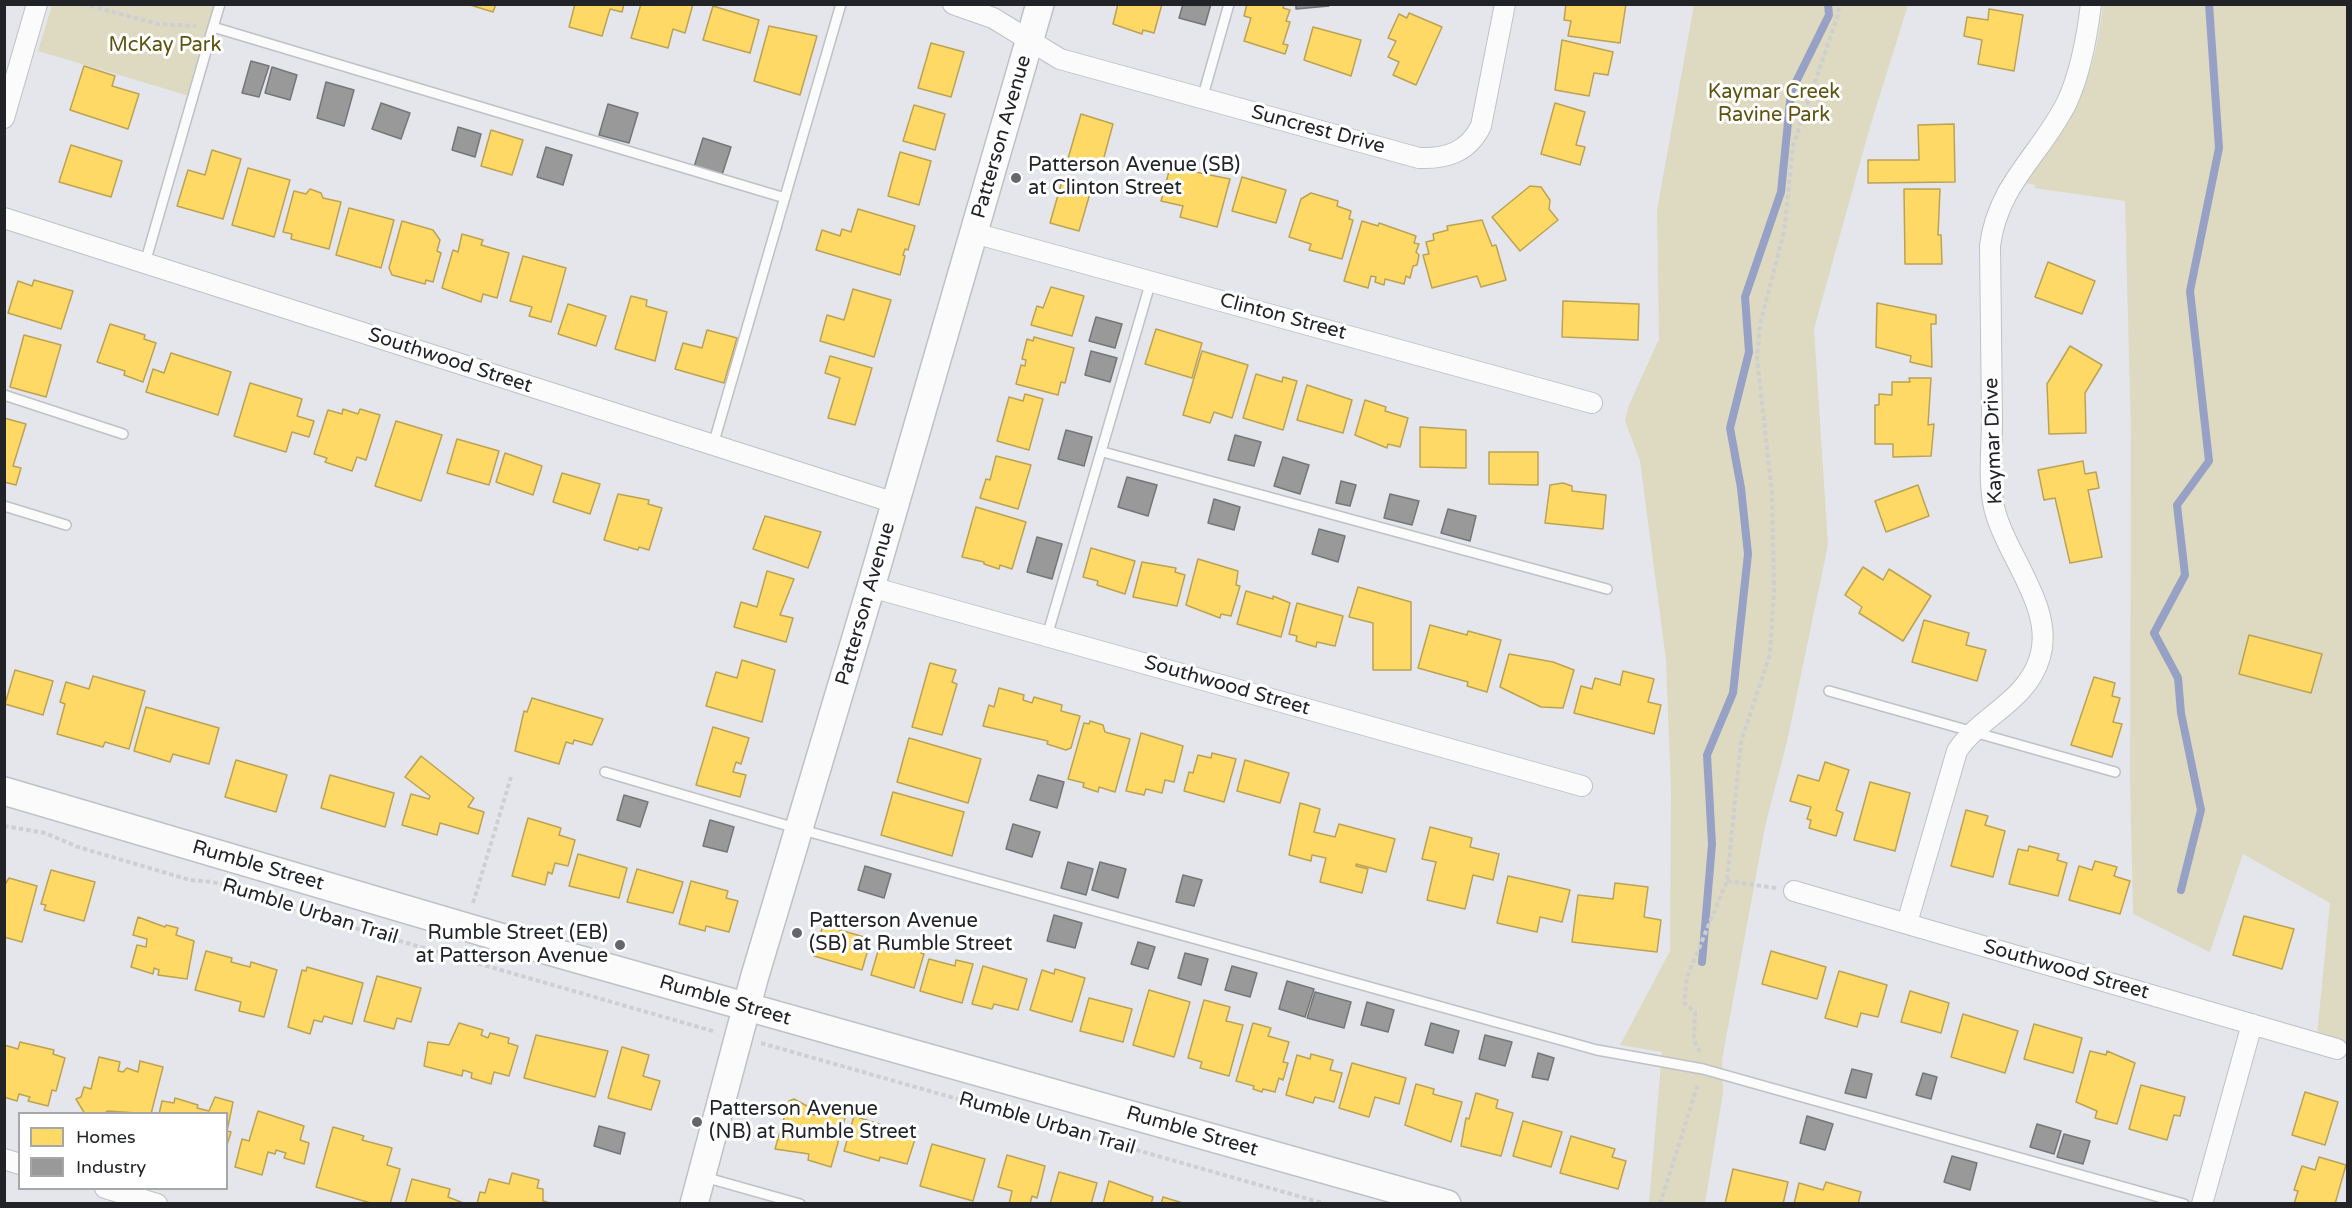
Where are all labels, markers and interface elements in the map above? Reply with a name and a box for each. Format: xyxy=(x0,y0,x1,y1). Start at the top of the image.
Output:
park label: McKay Park xyxy=(109,34,221,58)
street label: Patterson Avenue xyxy=(967,53,1037,221)
park label: Kaymar Creek Ravine Park xyxy=(1708,81,1840,128)
street label: Suncrest Drive xyxy=(1249,101,1387,159)
place label: Patterson Avenue (SB) at Clinton Street xyxy=(1028,154,1240,201)
marker: Patterson Avenue (SB) at Clinton Street xyxy=(1009,171,1023,185)
street label: Clinton Street xyxy=(1217,289,1349,345)
street label: Southwood Street xyxy=(365,323,535,399)
street label: Kaymar Drive xyxy=(1980,377,2008,505)
street label: Patterson Avenue xyxy=(831,520,901,688)
street label: Southwood Street xyxy=(1141,651,1313,721)
street label: Rumble Street xyxy=(189,836,327,896)
street label: Rumble Urban Trail xyxy=(219,874,401,950)
place label: Patterson Avenue (SB) at Rumble Street xyxy=(809,910,1012,957)
place label: Rumble Street (EB) at Patterson Avenue xyxy=(415,922,608,969)
marker: Patterson Avenue (SB) at Rumble Street xyxy=(790,926,804,940)
street label: Southwood Street xyxy=(1980,935,2152,1005)
marker: Rumble Street (EB) at Patterson Avenue xyxy=(613,938,627,952)
street label: Rumble Street xyxy=(656,971,794,1031)
street label: Rumble Urban Trail xyxy=(956,1087,1138,1161)
place label: Patterson Avenue (NB) at Rumble Street xyxy=(709,1098,917,1145)
street label: Rumble Street xyxy=(1123,1102,1261,1162)
legend xyxy=(18,1112,228,1190)
marker: Patterson Avenue (NB) at Rumble Street xyxy=(690,1115,704,1129)
text: Homes xyxy=(76,1126,136,1148)
text: Industry xyxy=(76,1156,146,1178)

